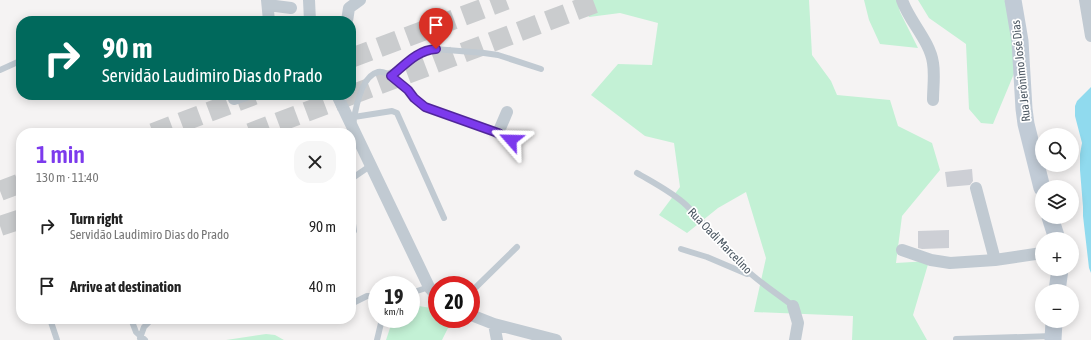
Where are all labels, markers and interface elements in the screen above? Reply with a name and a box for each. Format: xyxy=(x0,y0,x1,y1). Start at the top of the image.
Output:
pin xyxy=(419,8,453,49)
icon: arrive xyxy=(425,14,447,36)
street label: Rua Jerônimo José Dias xyxy=(1009,19,1033,123)
icon: right xyxy=(36,32,88,84)
text: 90 m xyxy=(102,32,152,64)
text: Servidão Laudimiro Dias do Prado xyxy=(102,65,322,86)
position arrow xyxy=(490,119,532,161)
map controls xyxy=(1035,128,1079,328)
button: search xyxy=(1035,128,1079,172)
text: 1 min xyxy=(36,141,85,168)
button: close xyxy=(294,141,336,183)
text: 130 m · 11:40 xyxy=(36,170,99,185)
button: layers xyxy=(1035,180,1079,224)
street label: Rua Oadi Marcelino xyxy=(685,205,755,277)
text: Turn right xyxy=(70,210,123,227)
icon: right xyxy=(36,215,58,237)
text: 90 m xyxy=(309,218,336,235)
text: Servidão Laudimiro Dias do Prado xyxy=(70,227,229,242)
button: + xyxy=(1035,232,1079,276)
icon: arrive xyxy=(36,275,58,297)
speed limit sign: 20 xyxy=(428,276,480,328)
text: Arrive at destination xyxy=(70,278,181,295)
text: 40 m xyxy=(309,278,336,295)
button: − xyxy=(1035,284,1079,328)
text: 19 xyxy=(385,285,403,308)
text: km/h xyxy=(384,306,404,317)

